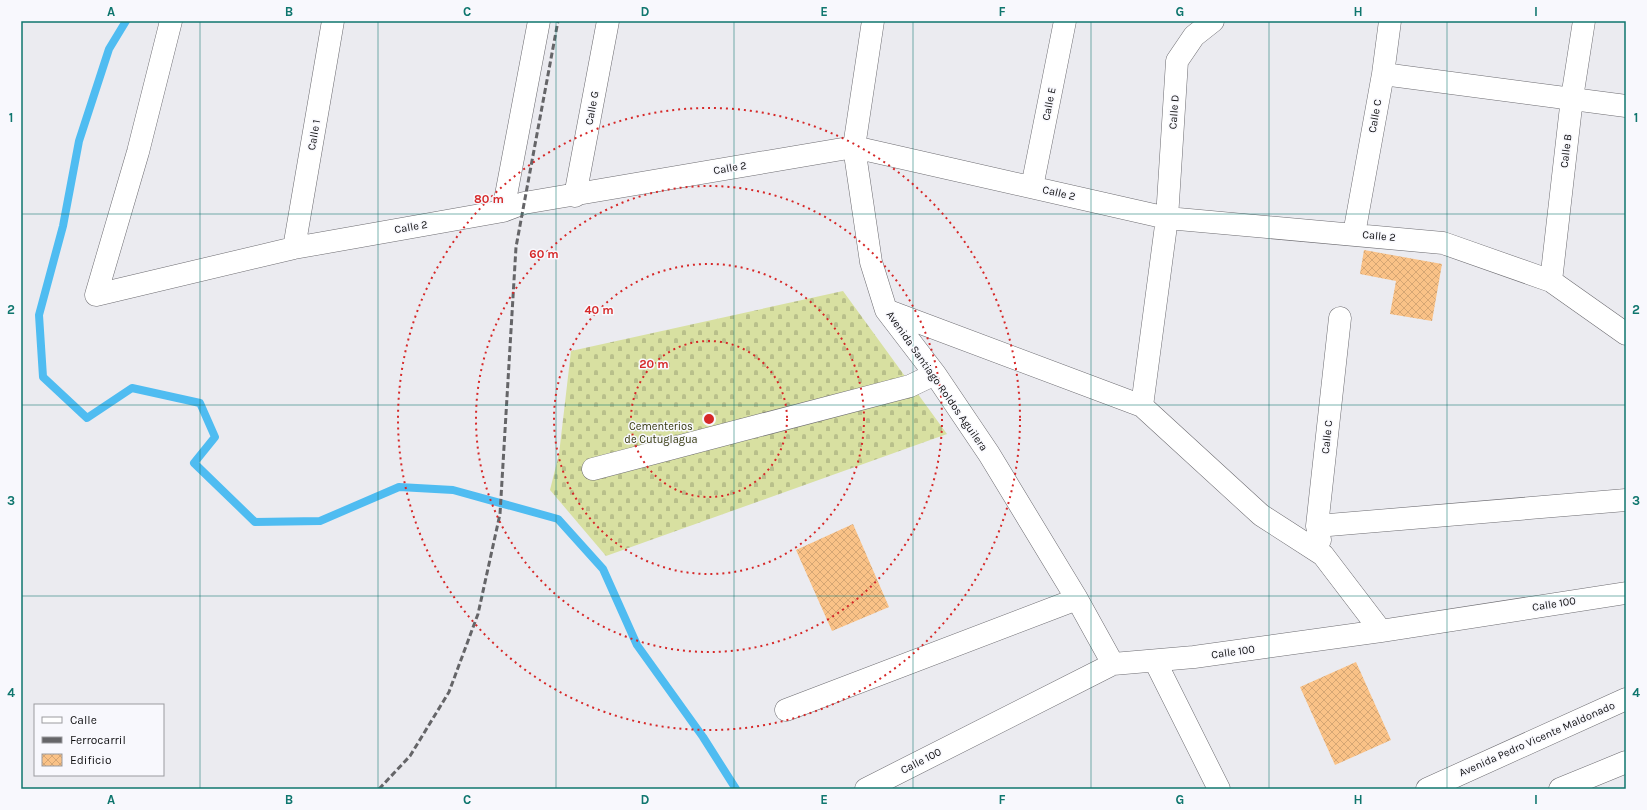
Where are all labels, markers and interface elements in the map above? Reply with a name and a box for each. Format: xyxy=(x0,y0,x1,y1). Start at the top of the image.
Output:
text: A xyxy=(107,4,115,19)
text: B xyxy=(285,4,293,19)
text: C xyxy=(463,4,471,19)
text: D xyxy=(641,4,650,19)
text: E xyxy=(820,4,828,19)
text: F xyxy=(998,4,1006,19)
text: G xyxy=(1176,4,1184,19)
text: H xyxy=(1353,4,1363,19)
text: I xyxy=(1534,4,1538,19)
street label: Calle E xyxy=(1039,86,1059,122)
street label: Calle G xyxy=(582,90,602,126)
street label: Calle D xyxy=(1166,94,1182,130)
street label: Calle C xyxy=(1366,98,1384,134)
text: 1 xyxy=(9,110,13,125)
text: 1 xyxy=(1634,110,1638,125)
street label: Calle 1 xyxy=(305,119,323,151)
street label: Calle B xyxy=(1557,133,1575,169)
street label: Calle 2 xyxy=(712,159,748,177)
street label: Calle 2 xyxy=(1041,183,1077,203)
text: 80 m xyxy=(474,192,504,206)
street label: Calle 2 xyxy=(393,218,429,236)
street label: Calle 2 xyxy=(1362,228,1396,244)
text: 60 m xyxy=(529,247,559,261)
text: 2 xyxy=(7,302,15,317)
text: 2 xyxy=(1632,302,1640,317)
text: 40 m xyxy=(584,303,614,317)
street label: Avenida Santiago Roldos Aguilera xyxy=(883,308,991,454)
text: 20 m xyxy=(639,357,669,371)
centre of rings xyxy=(702,412,716,426)
street label: Calle C xyxy=(1319,419,1335,455)
park label: Cementerios de Cutuglagua xyxy=(624,420,698,446)
text: 3 xyxy=(7,493,15,508)
text: 3 xyxy=(1632,493,1640,508)
street label: Calle 100 xyxy=(1531,594,1577,614)
street label: Calle 100 xyxy=(1210,643,1256,661)
text: 4 xyxy=(7,685,15,700)
text: 4 xyxy=(1632,685,1640,700)
street label: Avenida Pedro Vicente Maldonado xyxy=(1457,699,1617,779)
legend xyxy=(34,704,164,776)
text: Calle xyxy=(70,713,97,727)
text: Ferrocarril xyxy=(70,733,126,747)
street label: Calle 100 xyxy=(898,745,944,777)
text: Edificio xyxy=(70,753,111,767)
text: A xyxy=(107,792,115,807)
text: B xyxy=(285,792,293,807)
text: C xyxy=(463,792,471,807)
text: D xyxy=(641,792,650,807)
text: E xyxy=(820,792,828,807)
text: F xyxy=(998,792,1006,807)
text: G xyxy=(1176,792,1184,807)
text: H xyxy=(1353,792,1363,807)
text: I xyxy=(1534,792,1538,807)

